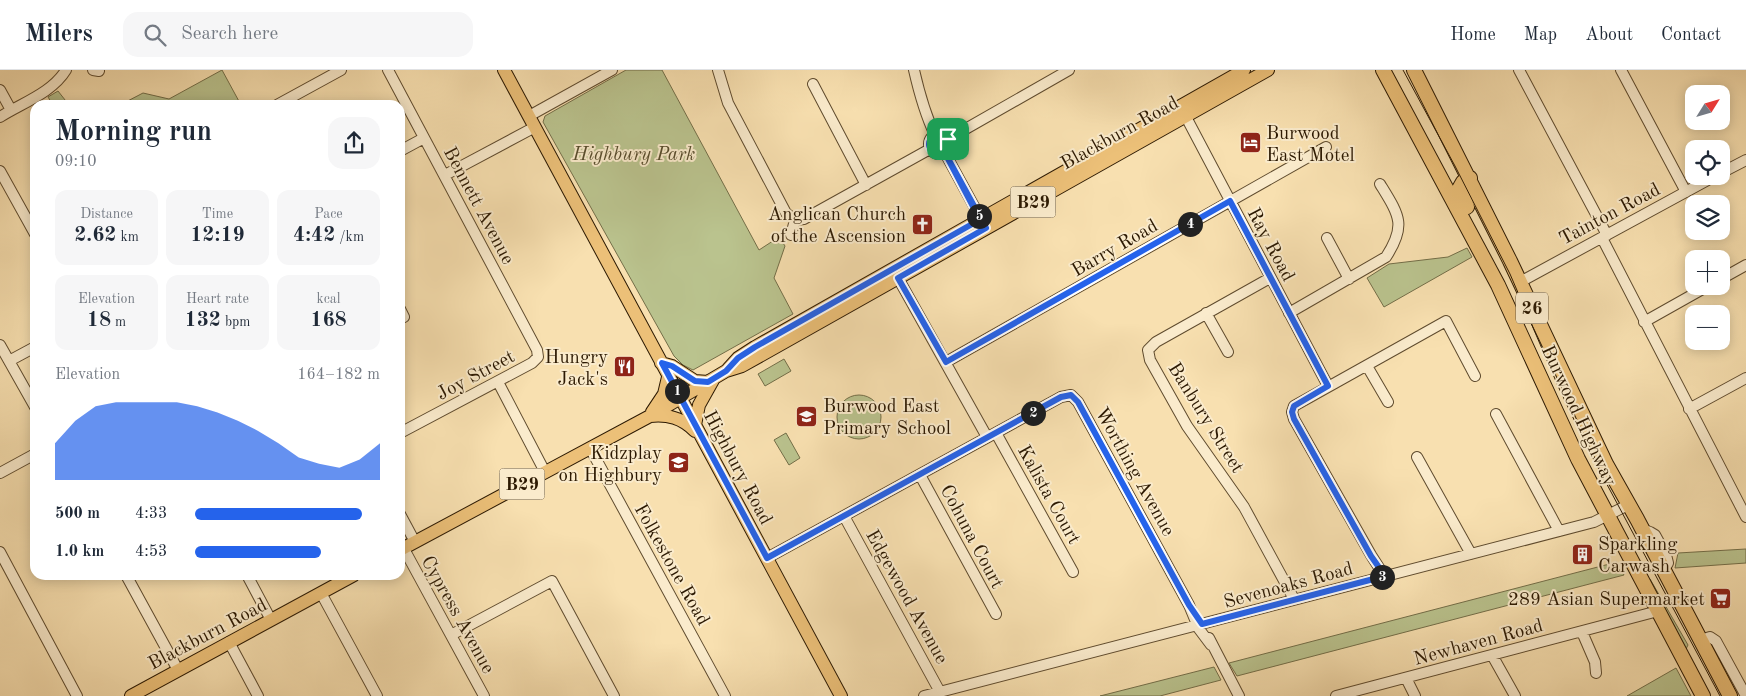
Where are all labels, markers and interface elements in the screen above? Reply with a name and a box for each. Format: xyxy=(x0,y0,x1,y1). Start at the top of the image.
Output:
search box xyxy=(123,12,473,57)
icon: search xyxy=(141,21,169,49)
text: Milers xyxy=(25,23,93,47)
text: Search here xyxy=(181,25,278,44)
text: Home xyxy=(1450,26,1496,44)
text: Map xyxy=(1524,26,1557,44)
text: About xyxy=(1585,26,1633,44)
text: Contact xyxy=(1661,26,1721,44)
north arrow xyxy=(1685,85,1730,130)
map controls xyxy=(1685,85,1730,350)
street label: Blackburn Road xyxy=(1058,94,1182,174)
button: share xyxy=(328,117,380,169)
pin xyxy=(927,118,969,160)
text: Morning run xyxy=(55,119,212,147)
icon: arrive xyxy=(934,125,962,153)
place label: Burwood East Motel xyxy=(1266,125,1355,166)
hotel icon: Burwood East Motel xyxy=(1238,131,1262,155)
button: locate xyxy=(1685,140,1730,185)
street label: Bennett Avenue xyxy=(439,144,517,268)
park label: Highbury Park xyxy=(572,146,695,165)
text: 09:10 xyxy=(55,154,97,170)
street label: Tainton Road xyxy=(1557,181,1664,250)
road number: B29 xyxy=(1010,186,1056,218)
button: layers xyxy=(1685,195,1730,240)
pin: 5 xyxy=(966,204,992,228)
street label: Ray Road xyxy=(1243,205,1297,285)
place label: Anglican Church of the Ascension xyxy=(768,206,906,247)
text: Distance xyxy=(80,207,133,221)
text: Time xyxy=(202,207,233,221)
text: Pace xyxy=(314,207,343,221)
text: 5 xyxy=(975,209,984,223)
church icon: Anglican Church of the Ascension xyxy=(910,212,934,236)
pin: 4 xyxy=(1178,212,1202,236)
street label: Barry Road xyxy=(1069,217,1162,281)
text: 4 xyxy=(1186,217,1195,231)
text: 2.62 xyxy=(74,225,117,246)
text: 12:19 xyxy=(190,225,245,246)
text: 4:42 xyxy=(293,225,335,246)
text: km xyxy=(117,230,139,244)
text: /km xyxy=(335,230,364,244)
button: + xyxy=(1685,250,1730,295)
text: Elevation xyxy=(78,292,135,306)
text: Heart rate xyxy=(186,292,249,306)
text: kcal xyxy=(316,292,341,306)
road number: 26 xyxy=(1516,292,1548,324)
button: − xyxy=(1685,305,1730,350)
text: 18 xyxy=(87,310,111,331)
text: 132 xyxy=(184,310,221,331)
text: 168 xyxy=(310,310,347,331)
text: m xyxy=(111,315,126,329)
text: bpm xyxy=(221,315,251,329)
street label: Burwood Highway xyxy=(1537,343,1619,489)
street label: Joy Street xyxy=(434,348,518,405)
place label: Hungry Jack's xyxy=(545,349,608,390)
restaurant icon: Hungry Jack's xyxy=(612,355,636,379)
street label: Banbury Street xyxy=(1163,360,1246,477)
text: Elevation xyxy=(55,367,120,383)
text: 164–182 m xyxy=(297,367,380,383)
pin: 1 xyxy=(664,378,690,404)
text: 1 xyxy=(673,384,682,398)
place label: Burwood East Primary School xyxy=(823,398,951,439)
pin: 2 xyxy=(1020,400,1046,426)
school or university icon: Burwood East Primary School xyxy=(795,404,819,428)
street label: Worthing Avenue xyxy=(1091,405,1177,540)
text: 2 xyxy=(1029,406,1038,420)
street label: Highbury Road xyxy=(699,408,775,528)
street label: Kalista Court xyxy=(1013,442,1083,548)
place label: Kidzplay on Highbury xyxy=(559,445,662,486)
school or university icon: Kidzplay on Highbury xyxy=(666,451,690,475)
road number: B29 xyxy=(500,468,544,499)
street label: Cohuna Court xyxy=(936,482,1006,592)
street label: Folkestone Road xyxy=(630,501,712,629)
text: 500 m xyxy=(55,506,100,522)
text: 4:33 xyxy=(135,506,167,522)
street label: Edgewood Avenue xyxy=(861,527,951,668)
place label: Sparkling Carwash xyxy=(1598,536,1678,577)
building icon: Sparkling Carwash xyxy=(1570,542,1594,566)
text: 1.0 km xyxy=(55,544,104,560)
text: 4:53 xyxy=(135,544,167,560)
street label: Cypress Avenue xyxy=(417,553,497,677)
street label: Sevenoaks Road xyxy=(1222,560,1356,613)
pin: 3 xyxy=(1370,564,1394,590)
text: 3 xyxy=(1378,570,1387,584)
supermarket icon: 289 Asian Supermarket xyxy=(1709,586,1733,610)
place label: 289 Asian Supermarket xyxy=(1508,591,1705,610)
street label: Blackburn Road xyxy=(146,596,271,674)
street label: Newhaven Road xyxy=(1412,617,1545,670)

